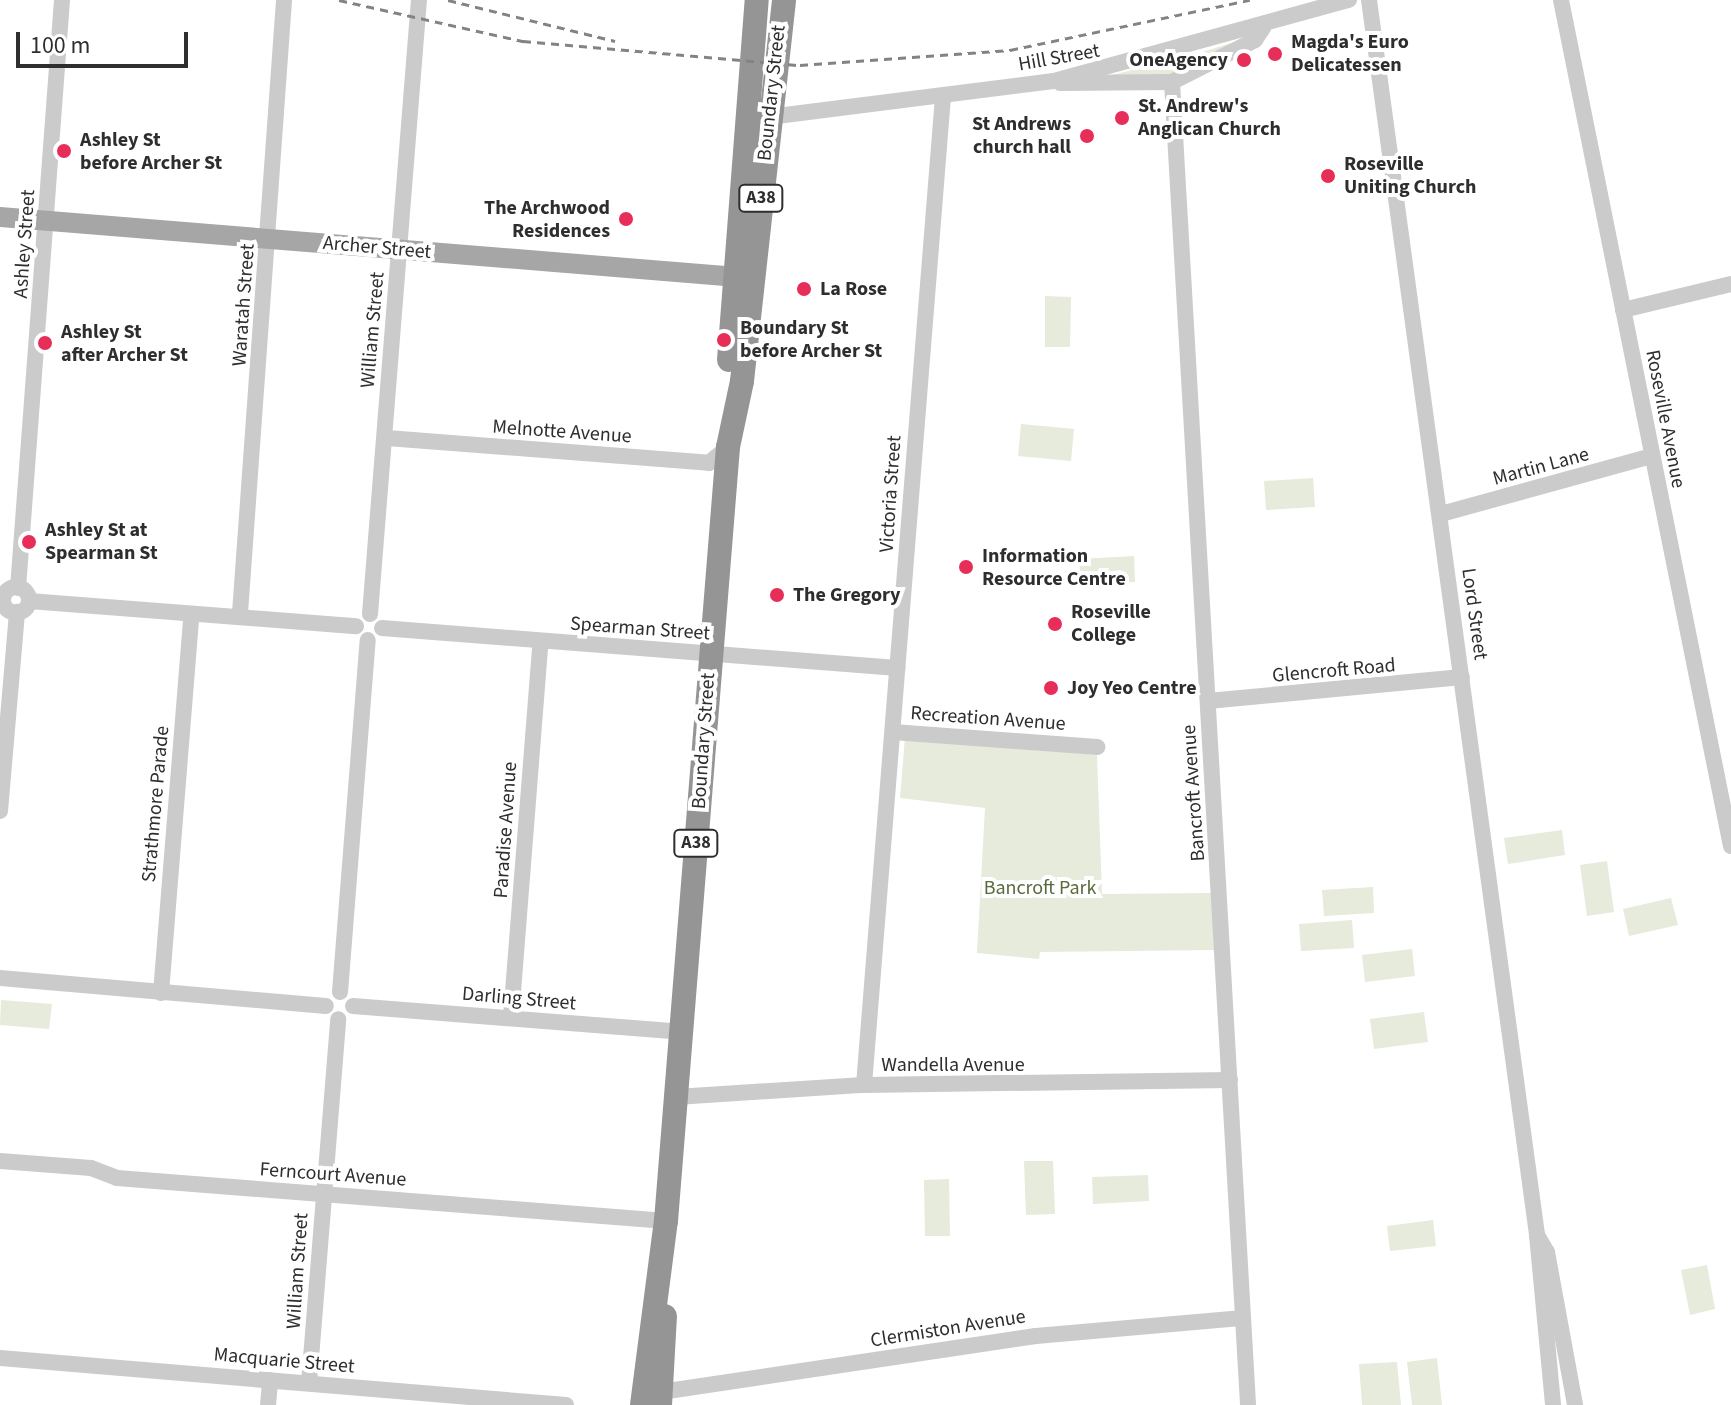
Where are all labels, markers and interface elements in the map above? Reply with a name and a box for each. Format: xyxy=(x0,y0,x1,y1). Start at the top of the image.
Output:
scale bar xyxy=(20,16,192,66)
street label: Boundary Street xyxy=(753,24,791,162)
text: 100 m xyxy=(30,28,90,63)
place label: Magda's Euro Delicatessen xyxy=(1291,30,1409,77)
street label: Hill Street xyxy=(1016,39,1102,77)
marker: Magda's Euro Delicatessen xyxy=(1266,45,1284,63)
place label: OneAgency xyxy=(1129,48,1228,72)
marker: OneAgency xyxy=(1235,51,1253,69)
place label: St. Andrew's Anglican Church xyxy=(1138,94,1281,141)
marker: St. Andrew's Anglican Church xyxy=(1113,109,1131,127)
place label: St Andrews church hall xyxy=(972,112,1071,159)
marker: St Andrews church hall xyxy=(1078,127,1096,145)
place label: Ashley St before Archer St xyxy=(80,128,222,175)
marker: Ashley St before Archer St xyxy=(55,142,73,160)
place label: Roseville Uniting Church xyxy=(1344,152,1477,199)
marker: Roseville Uniting Church xyxy=(1319,167,1337,185)
road number: A38 xyxy=(737,184,785,212)
street label: Ashley Street xyxy=(9,189,41,299)
place label: The Archwood Residences xyxy=(484,196,610,243)
marker: The Archwood Residences xyxy=(617,210,635,228)
street label: Archer Street xyxy=(322,231,432,265)
street label: Waratah Street xyxy=(228,243,260,367)
street label: William Street xyxy=(356,271,390,389)
place label: La Rose xyxy=(820,277,887,301)
marker: La Rose xyxy=(795,280,813,298)
place label: Boundary St before Archer St xyxy=(740,316,882,363)
place label: Ashley St after Archer St xyxy=(61,320,188,367)
marker: Boundary St before Archer St xyxy=(715,331,733,349)
marker: Ashley St after Archer St xyxy=(36,334,54,352)
street label: Roseville Avenue xyxy=(1640,348,1690,490)
street label: Melnotte Avenue xyxy=(492,415,632,449)
street label: Victoria Street xyxy=(875,435,907,553)
street label: Martin Lane xyxy=(1490,443,1592,491)
place label: Ashley St at Spearman St xyxy=(45,518,158,565)
marker: Ashley St at Spearman St xyxy=(20,533,38,551)
place label: Information Resource Centre xyxy=(982,544,1126,591)
marker: Information Resource Centre xyxy=(957,558,975,576)
street label: Lord Street xyxy=(1456,567,1492,661)
place label: The Gregory xyxy=(793,583,901,607)
marker: The Gregory xyxy=(768,586,786,604)
place label: Roseville College xyxy=(1071,600,1151,647)
street label: Spearman Street xyxy=(569,612,711,646)
marker: Roseville College xyxy=(1046,615,1064,633)
street label: Glencroft Road xyxy=(1271,654,1397,688)
street label: Boundary Street xyxy=(687,672,721,810)
place label: Joy Yeo Centre xyxy=(1067,676,1197,700)
marker: Joy Yeo Centre xyxy=(1042,679,1060,697)
street label: Recreation Avenue xyxy=(910,702,1066,736)
street label: Bancroft Avenue xyxy=(1177,724,1211,862)
street label: Strathmore Parade xyxy=(137,725,175,883)
street label: Paradise Avenue xyxy=(489,761,523,899)
road number: A38 xyxy=(672,829,720,857)
park label: Bancroft Park xyxy=(984,876,1096,900)
street label: Darling Street xyxy=(461,982,577,1016)
street label: Wandella Avenue xyxy=(881,1053,1025,1077)
street label: Ferncourt Avenue xyxy=(259,1158,407,1192)
street label: William Street xyxy=(282,1212,314,1330)
street label: Clermiston Avenue xyxy=(869,1305,1027,1353)
street label: Macquarie Street xyxy=(213,1343,355,1379)

